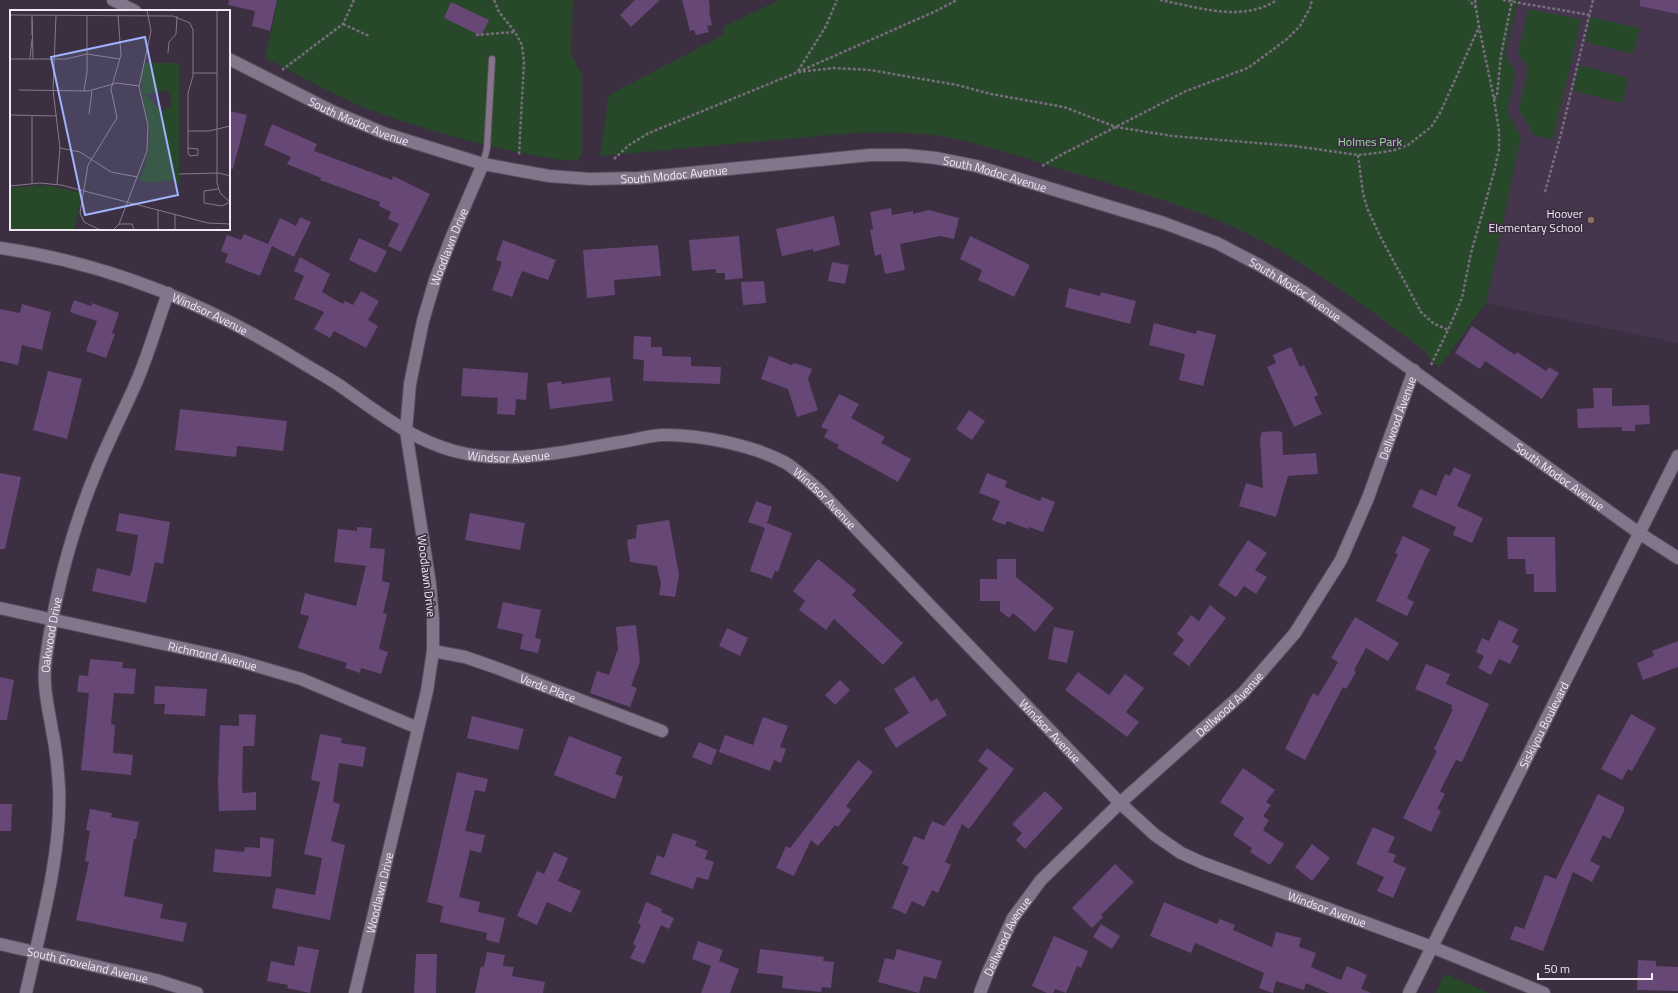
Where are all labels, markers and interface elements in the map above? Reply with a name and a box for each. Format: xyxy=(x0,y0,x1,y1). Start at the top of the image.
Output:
inset map xyxy=(10,10,230,230)
street label: South Modoc Avenue xyxy=(305,91,411,150)
park label: Holmes Park xyxy=(1338,132,1402,151)
street label: South Modoc Avenue xyxy=(941,150,1049,196)
street label: South Modoc Avenue xyxy=(620,160,728,188)
place label: Hoover Elementary School xyxy=(1489,204,1583,237)
street label: Woodlawn Drive xyxy=(424,205,473,288)
marker: Hoover Elementary School xyxy=(1586,215,1596,225)
street label: South Modoc Avenue xyxy=(1246,252,1346,326)
street label: Windsor Avenue xyxy=(169,287,252,339)
street label: Dellwood Avenue xyxy=(1373,373,1421,462)
street label: South Modoc Avenue xyxy=(1511,437,1609,515)
street label: Windsor Avenue xyxy=(466,445,551,467)
street label: Windsor Avenue xyxy=(789,462,861,533)
street label: Woodlawn Drive xyxy=(413,534,441,618)
street label: Oakwood Drive xyxy=(35,595,66,673)
street label: Richmond Avenue xyxy=(166,636,260,675)
street label: Dellwood Avenue xyxy=(1191,667,1267,741)
street label: Verde Place xyxy=(517,668,579,707)
street label: Siskiyou Boulevard xyxy=(1514,678,1573,772)
street label: Windsor Avenue xyxy=(1015,694,1086,767)
street label: Woodlawn Drive xyxy=(360,850,398,935)
street label: Windsor Avenue xyxy=(1285,885,1369,932)
street label: Dellwood Avenue xyxy=(978,892,1035,979)
street label: South Groveland Avenue xyxy=(25,941,150,987)
scale bar xyxy=(1538,955,1652,981)
text: 50 m xyxy=(1544,959,1570,978)

